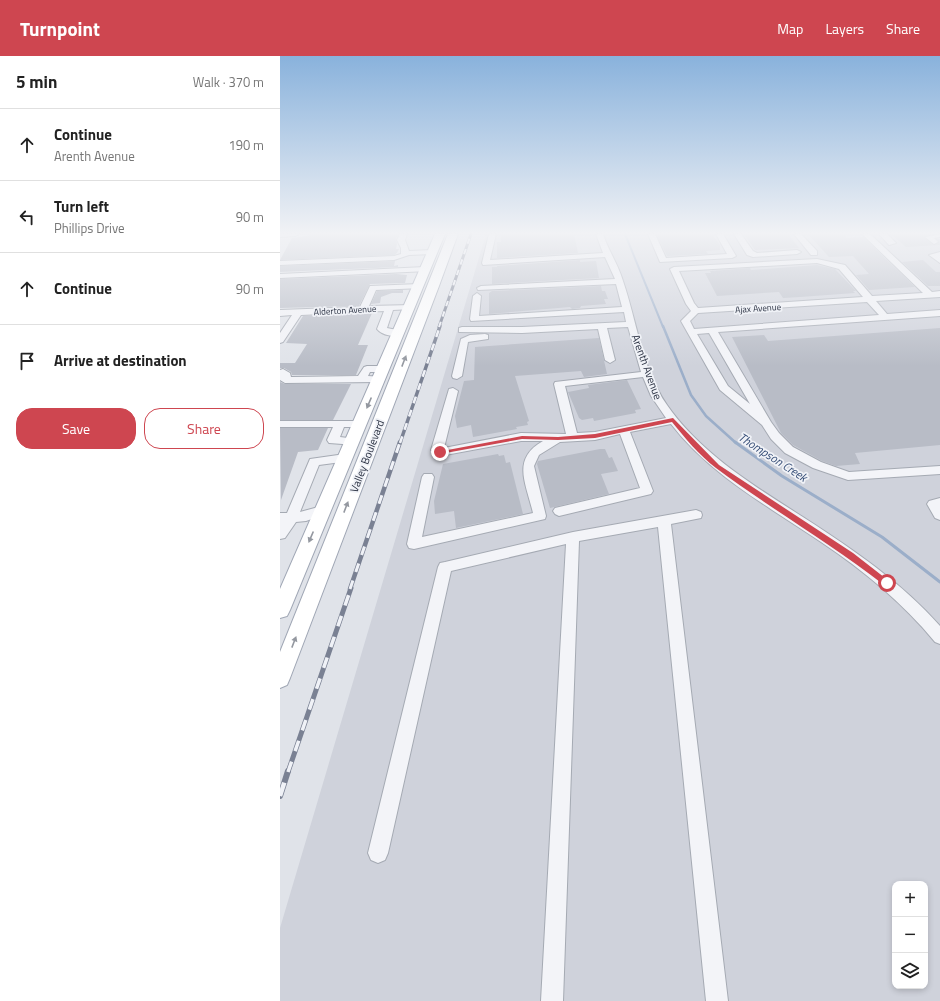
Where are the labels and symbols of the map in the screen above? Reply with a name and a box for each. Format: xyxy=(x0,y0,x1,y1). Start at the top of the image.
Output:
street label: Ajax Avenue xyxy=(735,300,782,316)
street label: Alderton Avenue xyxy=(313,302,377,318)
street label: Arenth Avenue xyxy=(628,332,666,402)
one-way arrow xyxy=(401,354,407,366)
one-way arrow xyxy=(366,398,372,410)
street label: Valley Boulevard xyxy=(346,417,388,495)
water label: Thompson Creek xyxy=(735,428,813,487)
route end xyxy=(431,443,449,461)
one-way arrow xyxy=(344,501,350,513)
one-way arrow xyxy=(308,531,314,543)
route start xyxy=(878,574,896,592)
one-way arrow xyxy=(292,635,298,647)

